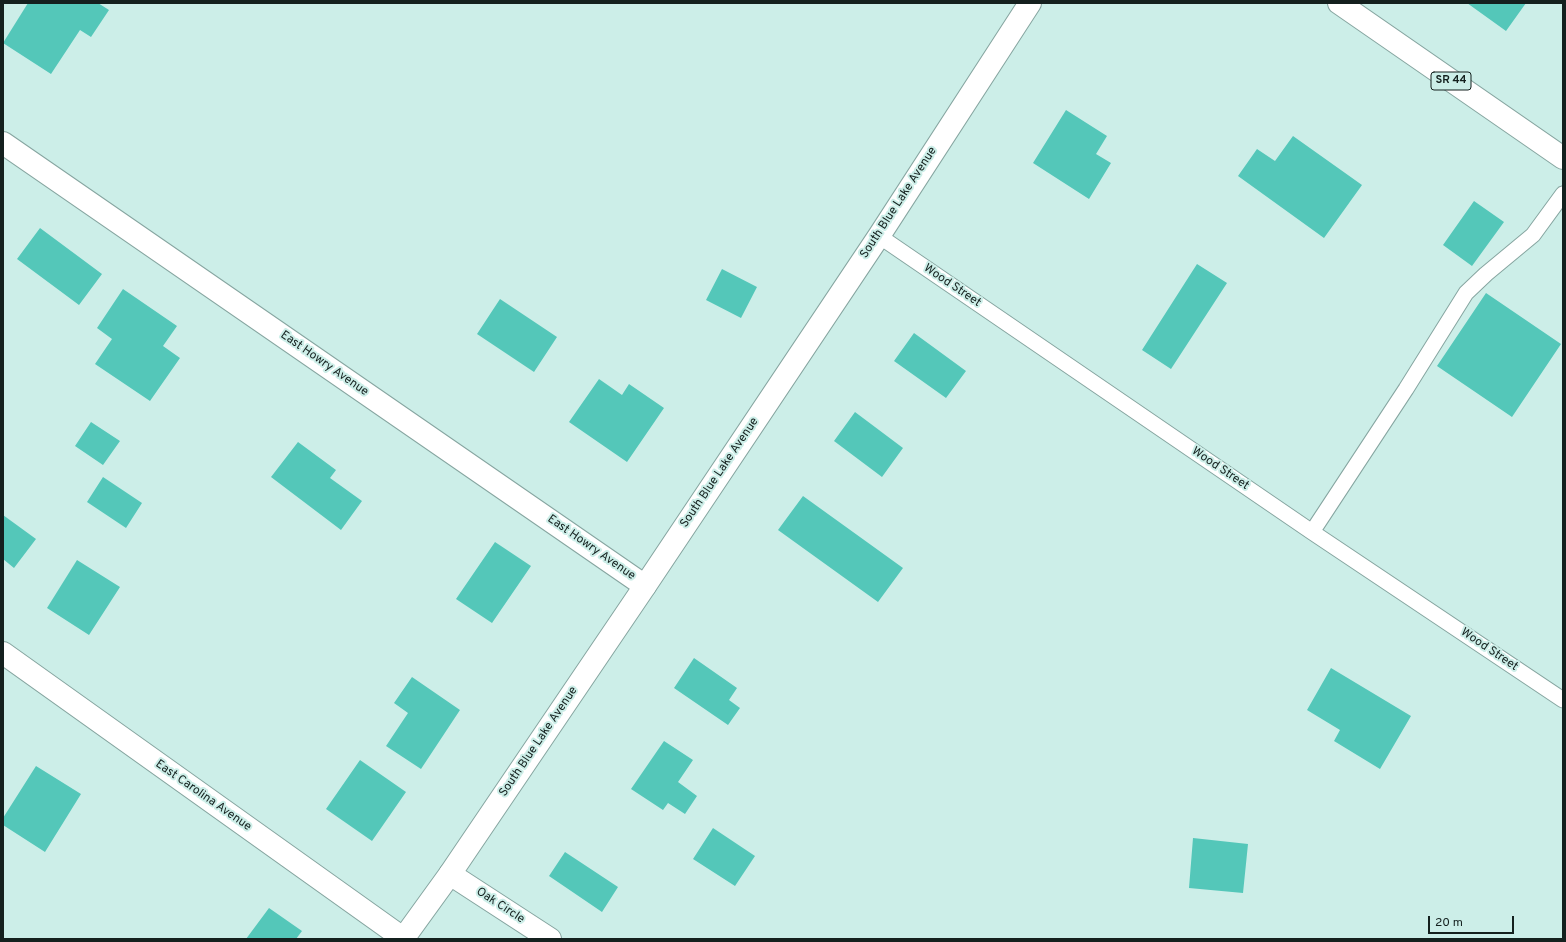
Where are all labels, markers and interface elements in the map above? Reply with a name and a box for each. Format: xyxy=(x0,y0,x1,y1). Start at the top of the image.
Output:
road number: SR 44 xyxy=(1431,72,1471,90)
street label: South Blue Lake Avenue xyxy=(858,145,940,261)
street label: Wood Street xyxy=(921,262,983,310)
street label: East Howry Avenue xyxy=(277,328,371,400)
street label: South Blue Lake Avenue xyxy=(678,415,762,531)
street label: Wood Street xyxy=(1189,445,1251,493)
street label: East Howry Avenue xyxy=(544,512,638,584)
street label: Wood Street xyxy=(1458,626,1520,674)
street label: South Blue Lake Avenue xyxy=(497,684,581,800)
street label: East Carolina Avenue xyxy=(152,757,254,835)
street label: Oak Circle xyxy=(473,885,527,927)
scale bar xyxy=(1430,908,1516,934)
text: 20 m xyxy=(1435,915,1463,931)

